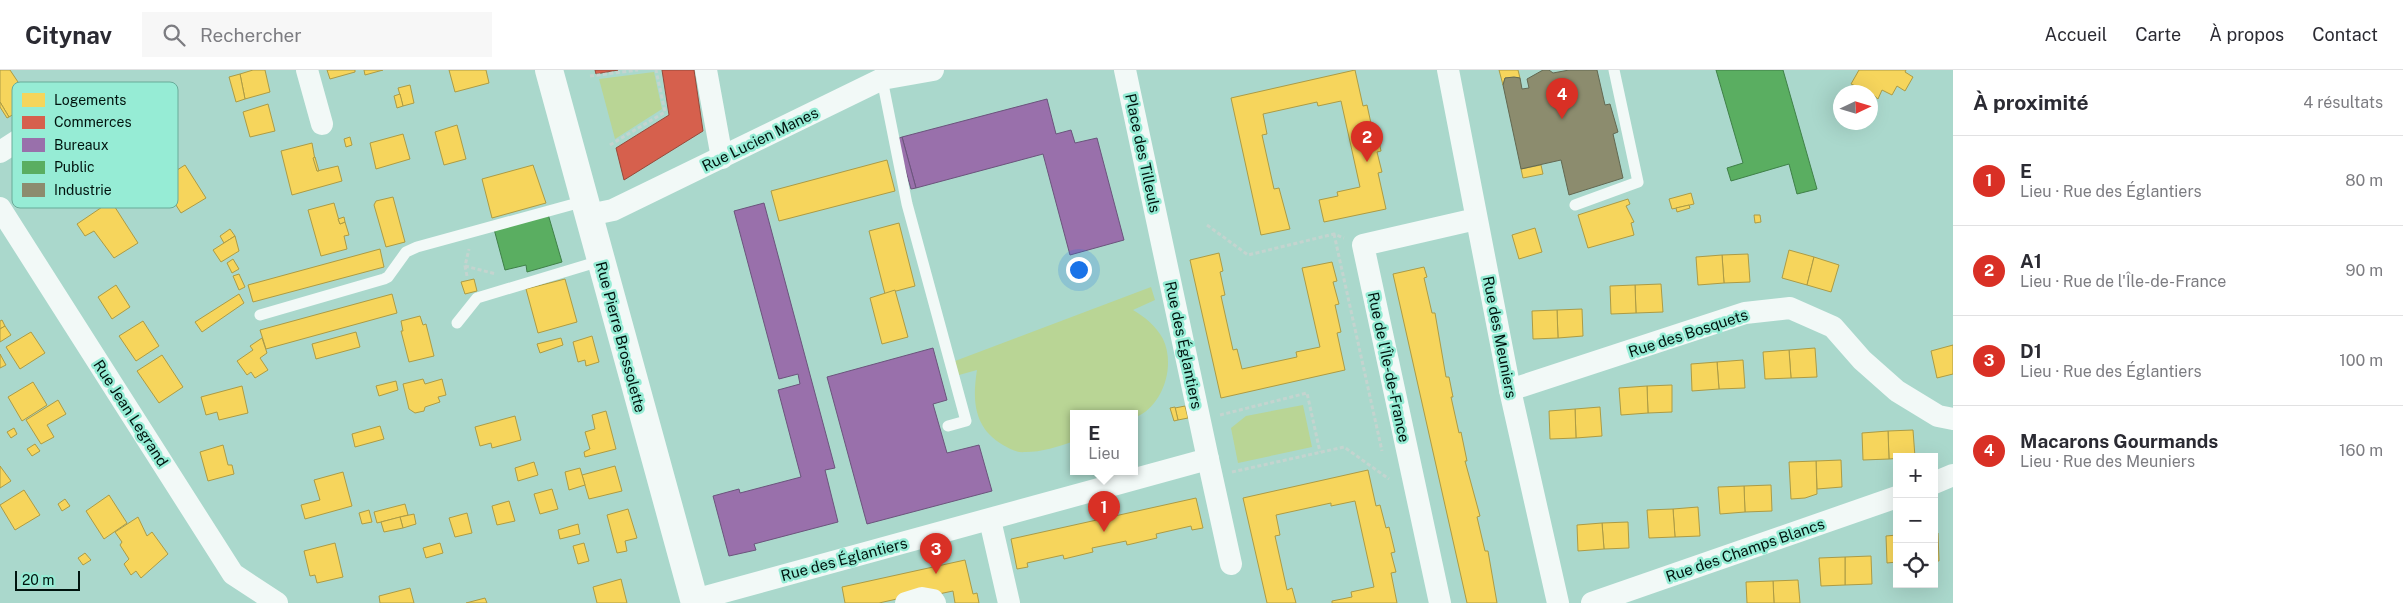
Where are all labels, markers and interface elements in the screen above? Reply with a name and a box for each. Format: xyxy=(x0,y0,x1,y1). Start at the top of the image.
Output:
search box xyxy=(142,12,492,57)
text: Citynav xyxy=(25,21,112,49)
icon: search xyxy=(160,21,188,49)
text: Rechercher xyxy=(200,24,302,46)
text: Accueil xyxy=(2045,24,2107,45)
text: Carte xyxy=(2135,24,2181,45)
text: À propos xyxy=(2209,24,2284,45)
text: Contact xyxy=(2312,24,2378,45)
pin: 4 xyxy=(1546,78,1578,119)
legend xyxy=(12,82,178,208)
north arrow xyxy=(1833,85,1878,130)
text: À proximité xyxy=(1973,90,2089,115)
text: Logements xyxy=(54,92,126,108)
street label: Place des Tilleuls xyxy=(1122,92,1164,214)
text: 4 résultats xyxy=(2303,93,2383,112)
street label: Rue Lucien Manes xyxy=(699,104,821,174)
text: Commerces xyxy=(54,114,132,130)
pin: 2 xyxy=(1351,121,1383,162)
text: Bureaux xyxy=(54,137,109,153)
text: Public xyxy=(54,159,95,175)
text: E xyxy=(2020,160,2032,182)
text: 1 xyxy=(1986,171,1992,190)
text: 80 m xyxy=(2345,171,2383,190)
text: Industrie xyxy=(54,182,112,198)
text: Lieu · Rue des Églantiers xyxy=(2020,182,2202,201)
text: A1 xyxy=(2020,250,2042,272)
your location xyxy=(1066,257,1092,283)
street label: Rue Pierre Brossolette xyxy=(593,260,649,414)
text: 2 xyxy=(1984,261,1994,280)
text: 90 m xyxy=(2346,261,2383,280)
text: Lieu · Rue de l'Île-de-France xyxy=(2020,272,2226,291)
street label: Rue des Meuniers xyxy=(1480,275,1520,399)
street label: Rue des Églantiers xyxy=(1162,280,1206,410)
street label: Rue de l'Île-de-France xyxy=(1365,290,1413,444)
street label: Rue des Bosquets xyxy=(1626,306,1750,360)
text: D1 xyxy=(2020,340,2042,362)
text: 3 xyxy=(1984,351,1994,370)
text: 100 m xyxy=(2339,351,2383,370)
street label: Rue Jean Legrand xyxy=(90,357,172,469)
text: Lieu · Rue des Églantiers xyxy=(2020,362,2202,381)
popup xyxy=(1070,410,1138,475)
text: E xyxy=(1088,422,1100,444)
text: Macarons Gourmands xyxy=(2020,430,2218,452)
text: 4 xyxy=(1984,441,1994,460)
text: 160 m xyxy=(2339,441,2383,460)
text: Lieu xyxy=(1088,444,1120,463)
text: Lieu · Rue des Meuniers xyxy=(2020,452,2195,471)
map controls xyxy=(1893,453,1938,588)
button: + xyxy=(1893,453,1938,498)
pin: 1 xyxy=(1088,491,1120,532)
button: − xyxy=(1893,498,1938,543)
street label: Rue des Champs Blancs xyxy=(1663,515,1827,585)
pin: 3 xyxy=(920,533,952,574)
street label: Rue des Églantiers xyxy=(779,534,909,584)
button: locate xyxy=(1893,543,1938,588)
scale bar xyxy=(15,568,80,591)
text: 20 m xyxy=(22,572,54,588)

